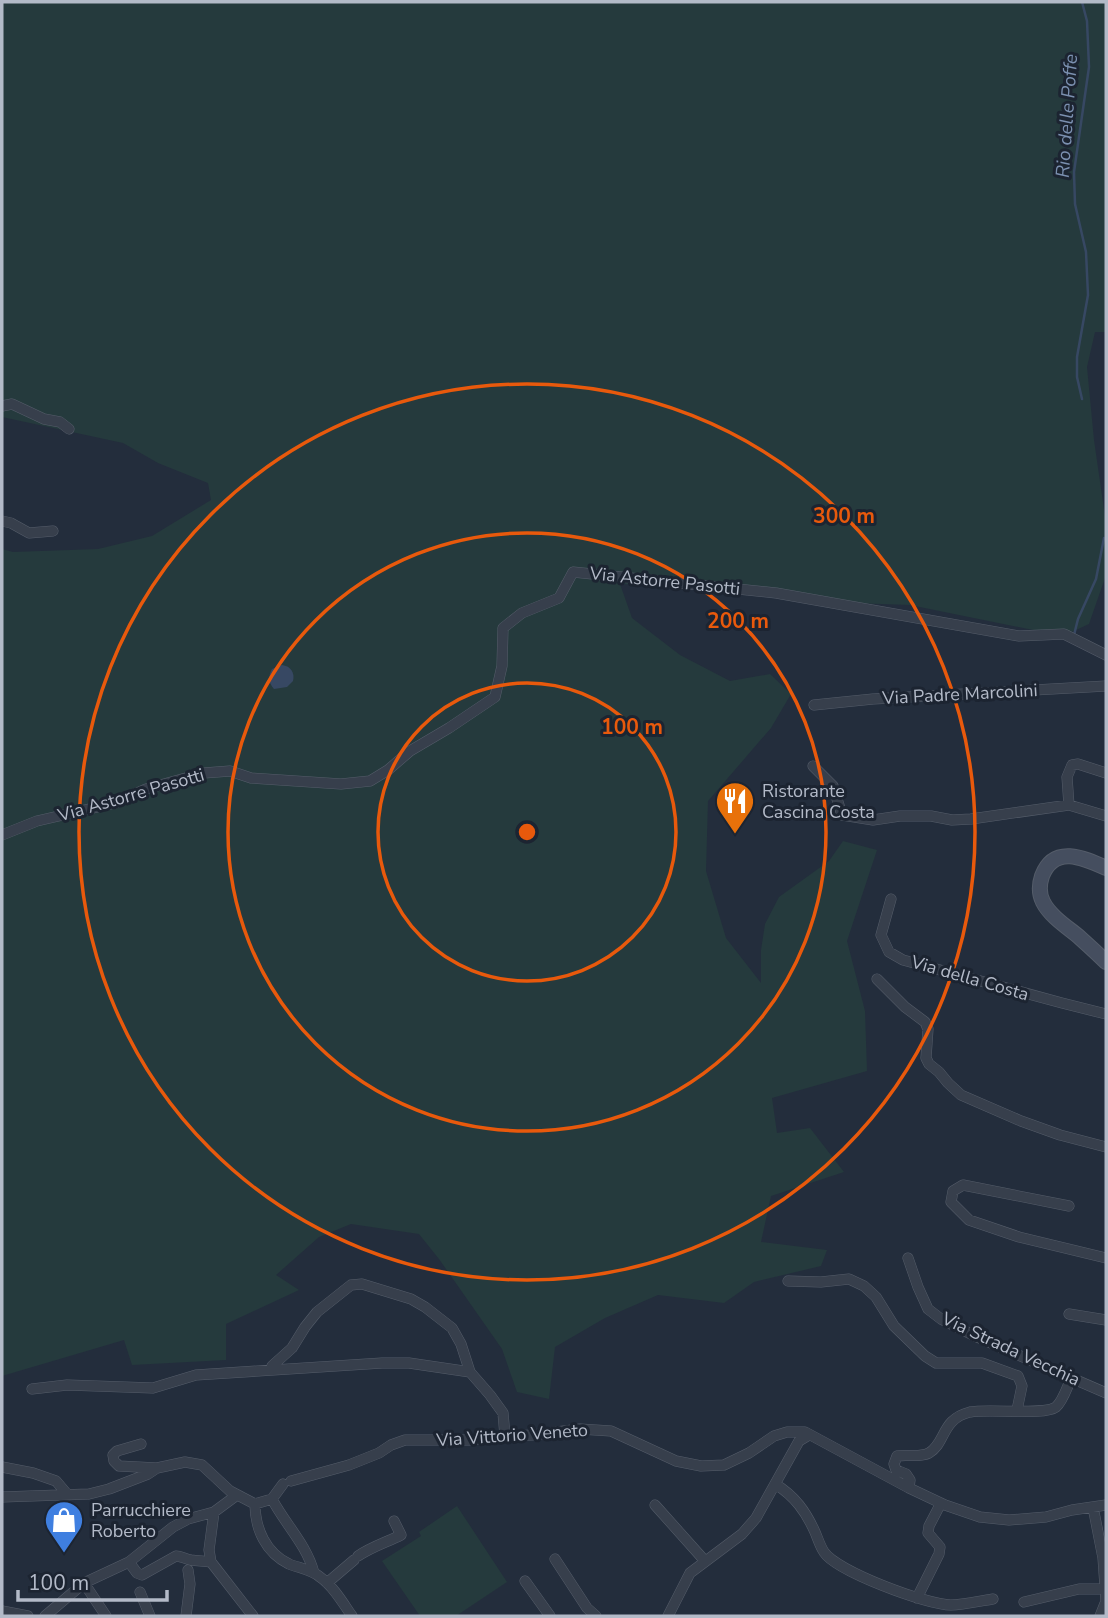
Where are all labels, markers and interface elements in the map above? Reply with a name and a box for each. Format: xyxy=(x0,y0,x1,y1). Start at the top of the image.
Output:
water label: Rio delle Poffe xyxy=(1050,53,1084,179)
text: 300 m xyxy=(813,502,875,530)
street label: Via Astorre Pasotti xyxy=(588,561,741,601)
text: 200 m xyxy=(707,607,769,635)
street label: Via Padre Marcolini xyxy=(881,678,1038,710)
text: 100 m xyxy=(601,713,663,741)
street label: Via Astorre Pasotti xyxy=(54,763,207,828)
place label: Ristorante Cascina Costa xyxy=(762,779,875,824)
restaurant icon: Ristorante Cascina Costa xyxy=(714,780,756,835)
centre of rings xyxy=(515,820,539,844)
street label: Via della Costa xyxy=(907,949,1032,1006)
street label: Via Strada Vecchia xyxy=(937,1306,1084,1392)
street label: Via Vittorio Veneto xyxy=(434,1418,589,1452)
place label: Parrucchiere Roberto xyxy=(91,1498,191,1543)
shop icon: Parrucchiere Roberto xyxy=(43,1499,85,1554)
scale bar xyxy=(18,1558,166,1602)
text: 100 m xyxy=(28,1569,89,1597)

